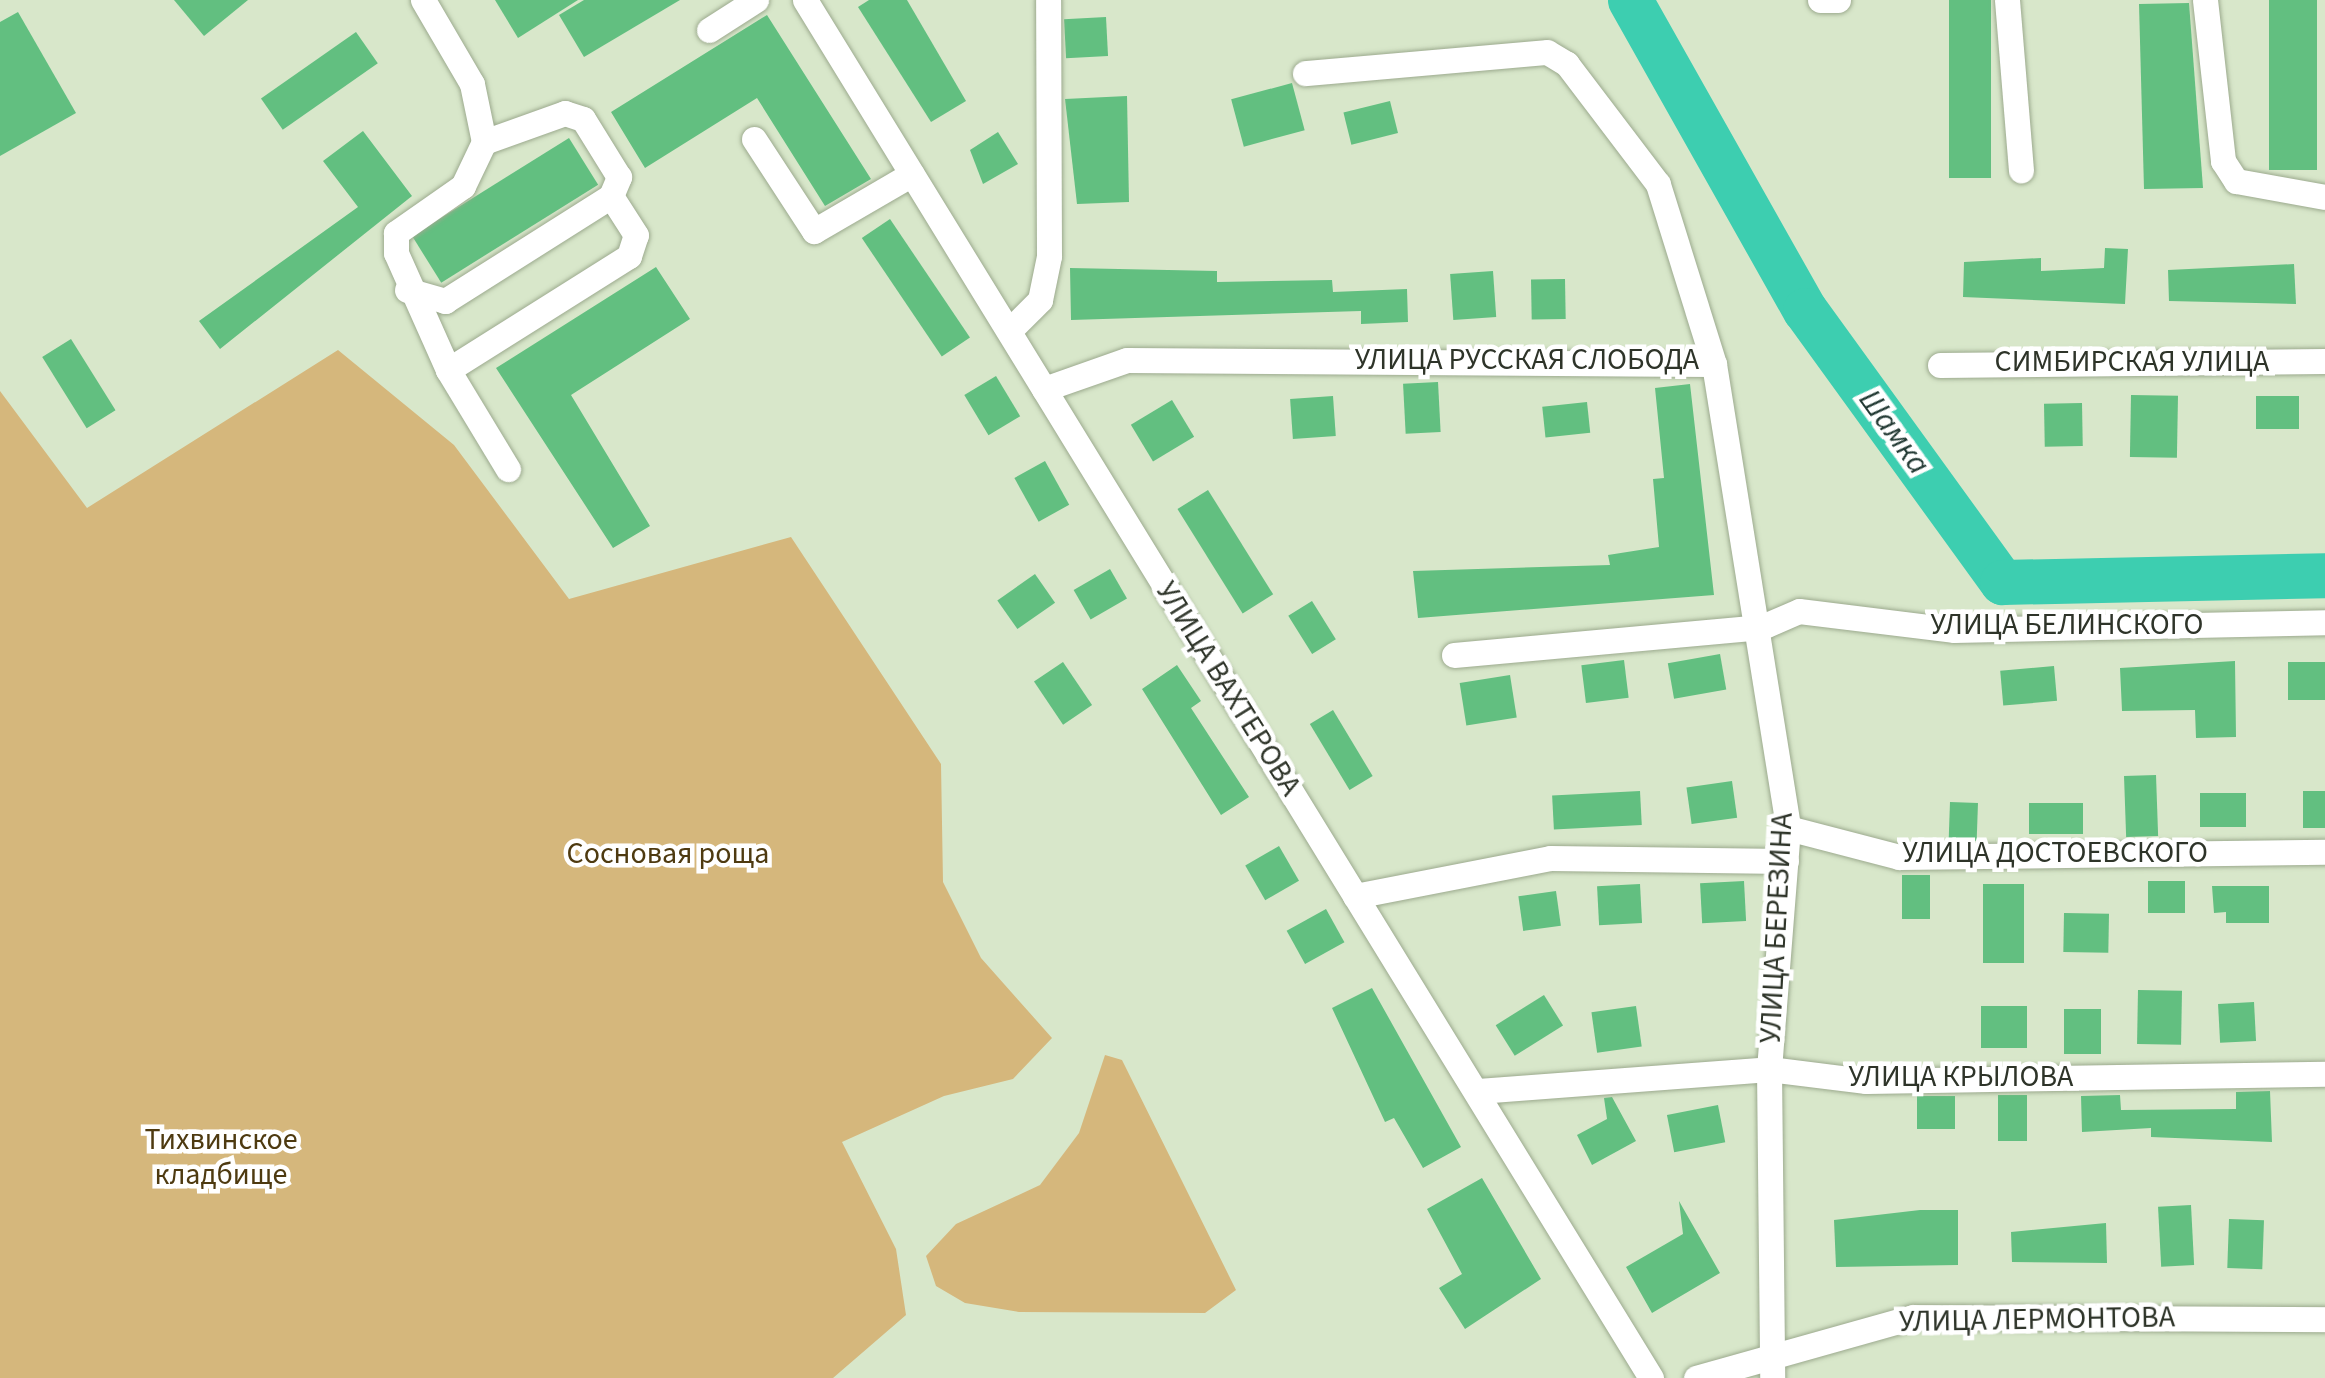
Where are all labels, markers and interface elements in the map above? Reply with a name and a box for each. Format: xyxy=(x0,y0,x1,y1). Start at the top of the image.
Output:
street label: УЛИЦА РУССКАЯ СЛОБОДА xyxy=(1355,342,1699,378)
street label: СИМБИРСКАЯ УЛИЦА xyxy=(1995,344,2269,380)
water label: Шамка xyxy=(1850,382,1938,482)
street label: УЛИЦА ВАХТЕРОВА xyxy=(1148,575,1308,803)
street label: УЛИЦА БЕЛИНСКОГО xyxy=(1930,607,2204,643)
street label: УЛИЦА БЕРЕЗИНА xyxy=(1753,812,1801,1044)
street label: УЛИЦА ДОСТОЕВСКОГО xyxy=(1902,835,2208,871)
park label: Сосновая роща xyxy=(567,836,769,872)
street label: УЛИЦА КРЫЛОВА xyxy=(1849,1059,2073,1095)
park label: Тихвинское кладбище xyxy=(144,1122,298,1192)
street label: УЛИЦА ЛЕРМОНТОВА xyxy=(1899,1300,2175,1340)

